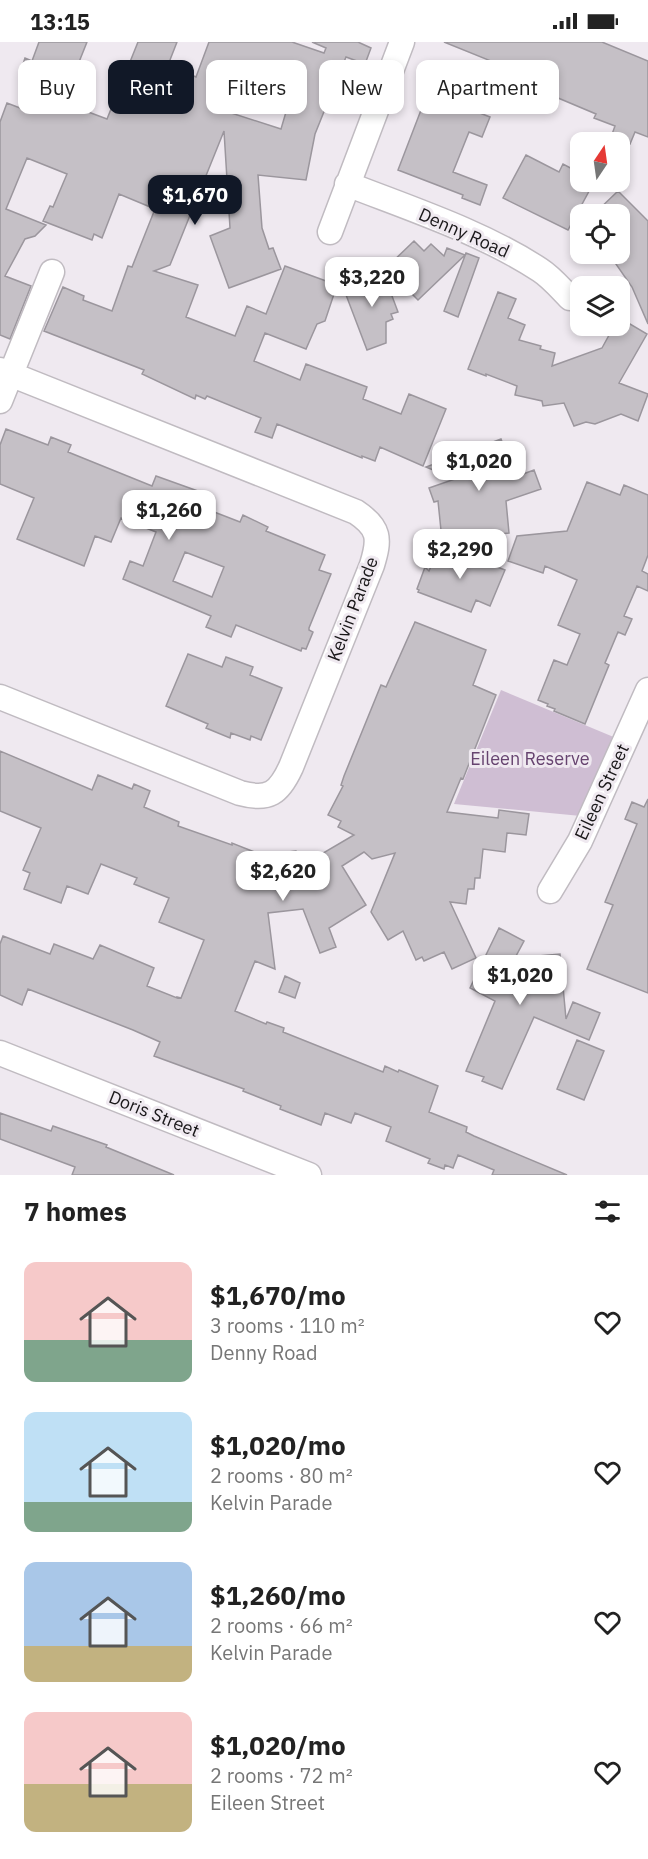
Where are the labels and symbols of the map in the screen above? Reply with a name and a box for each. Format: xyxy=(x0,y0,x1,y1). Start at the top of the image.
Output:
north arrow xyxy=(570,132,630,192)
pin: $1,670 xyxy=(146,175,244,226)
street label: Denny Road xyxy=(415,202,513,263)
pin: $3,220 xyxy=(323,257,421,308)
pin: $1,020 xyxy=(430,441,528,492)
pin: $1,260 xyxy=(120,490,218,541)
pin: $2,290 xyxy=(411,529,509,580)
street label: Kelvin Parade xyxy=(322,553,383,664)
street label: Eileen Street xyxy=(569,740,634,844)
park label: Eileen Reserve xyxy=(470,747,590,770)
pin: $2,620 xyxy=(234,851,332,902)
pin: $1,020 xyxy=(471,955,569,1006)
street label: Doris Street xyxy=(106,1085,203,1142)

